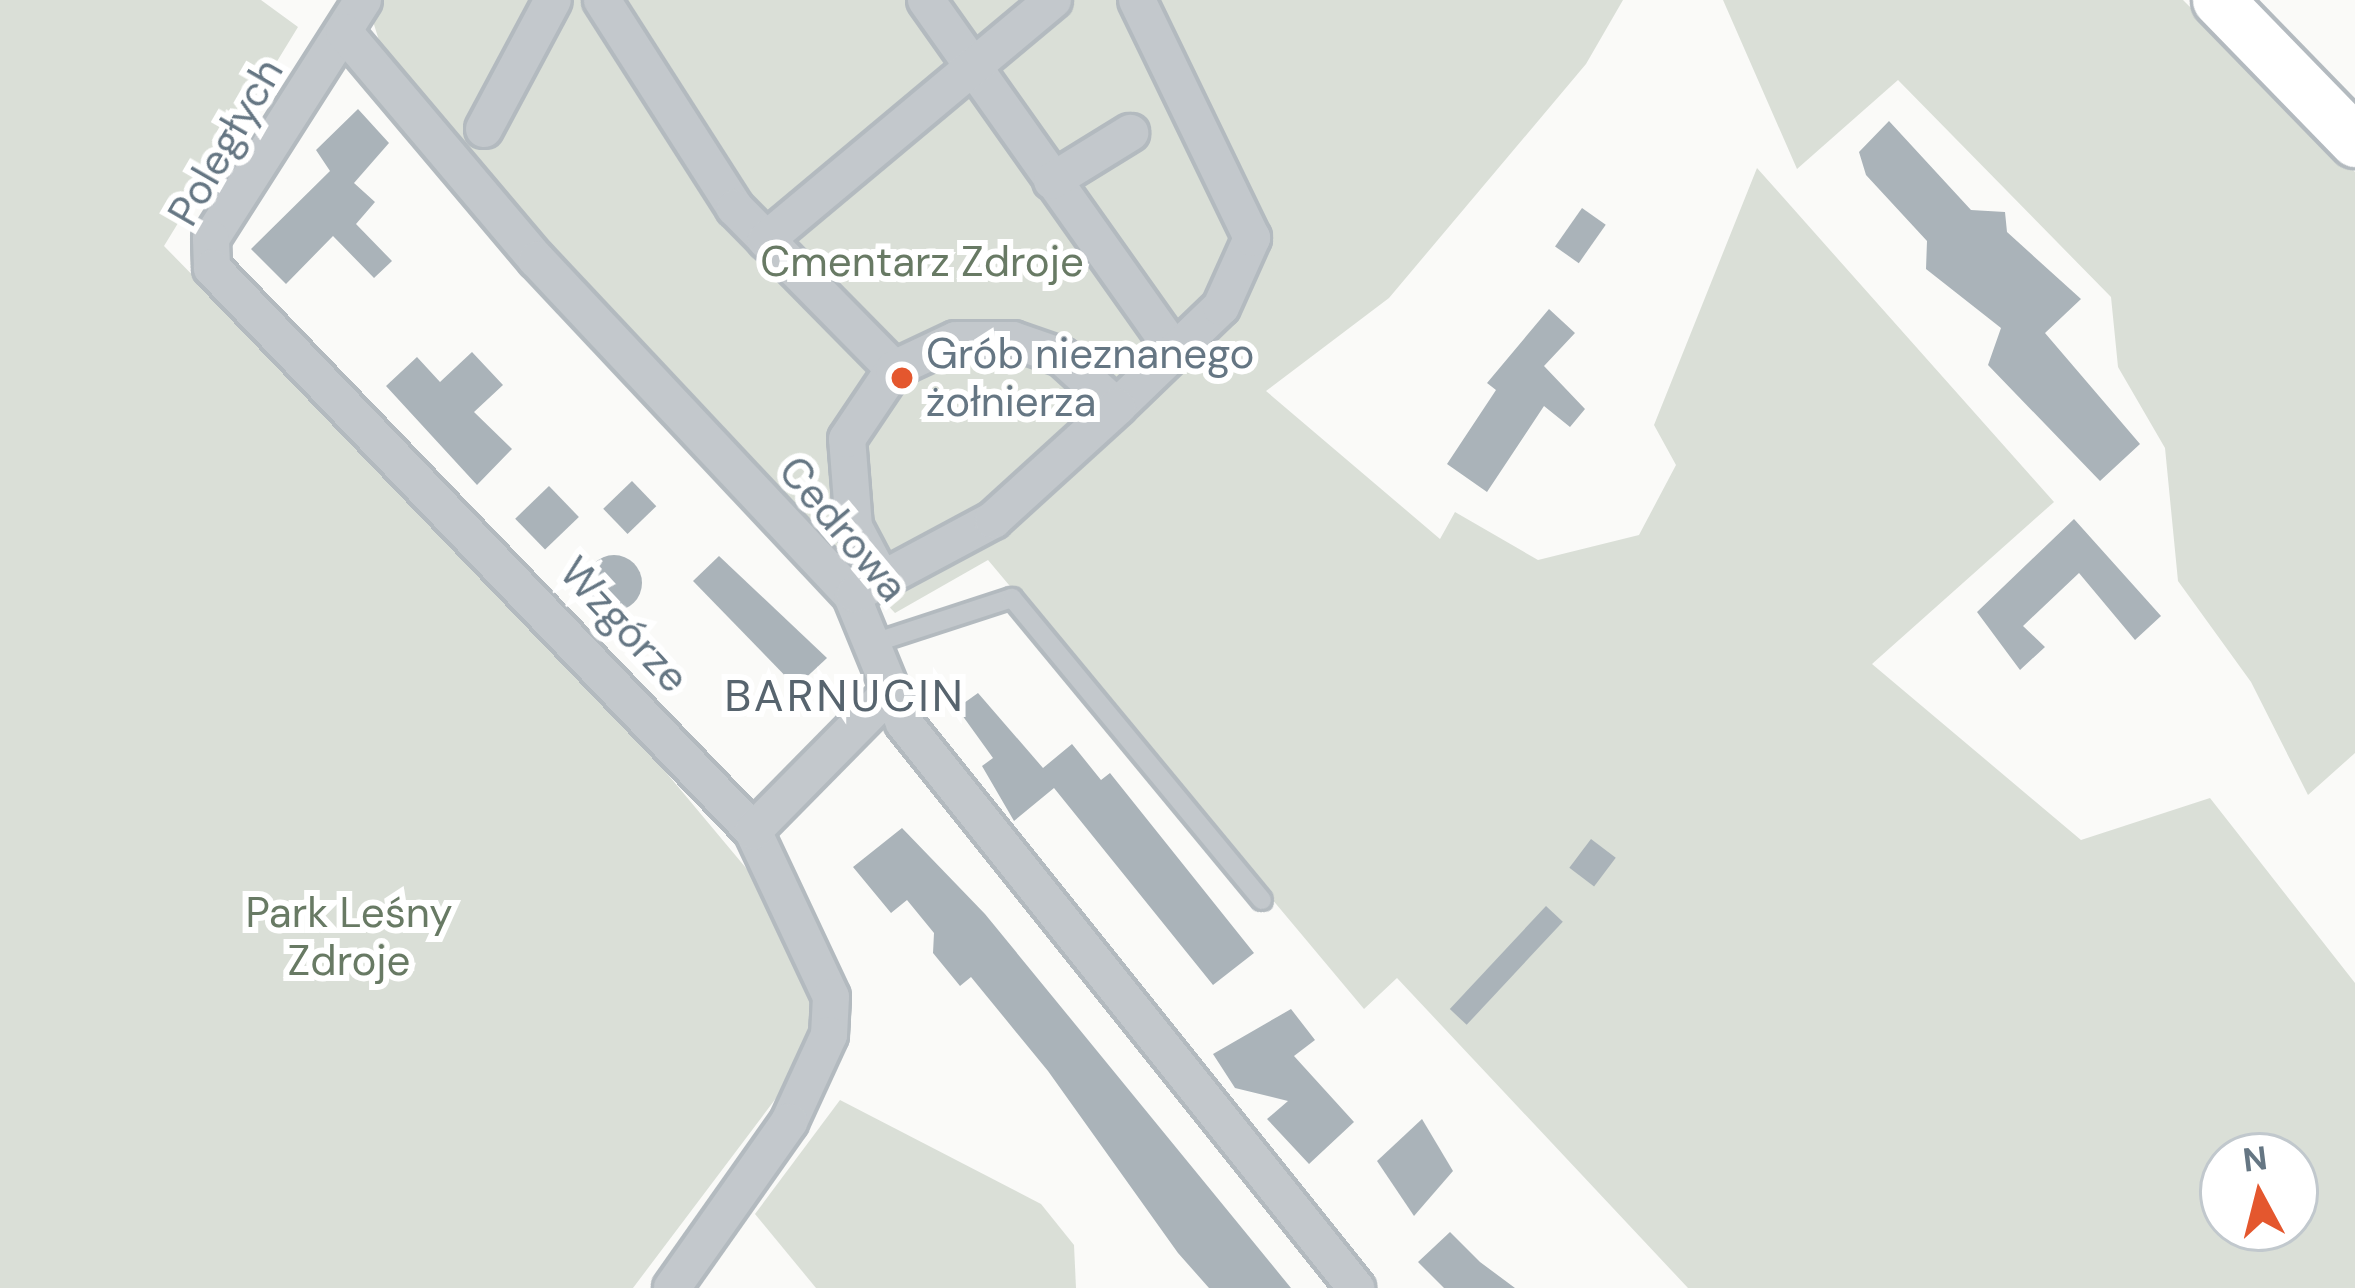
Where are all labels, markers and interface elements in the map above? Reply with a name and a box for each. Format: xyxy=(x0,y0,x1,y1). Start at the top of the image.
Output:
street label: Poległych xyxy=(158,49,294,235)
park label: Cmentarz Zdroje xyxy=(760,237,1084,287)
place label: Grób nieznanego żołnierza xyxy=(926,329,1255,428)
marker: Grób nieznanego żołnierza xyxy=(889,365,915,391)
street label: Cedrowa xyxy=(768,446,918,612)
street label: Wzgórze xyxy=(549,547,699,703)
district label: BARNUCIN xyxy=(724,669,966,723)
park label: Park Leśny Zdroje xyxy=(245,888,453,986)
north arrow xyxy=(2199,1132,2319,1252)
text: N xyxy=(2240,1136,2269,1182)

